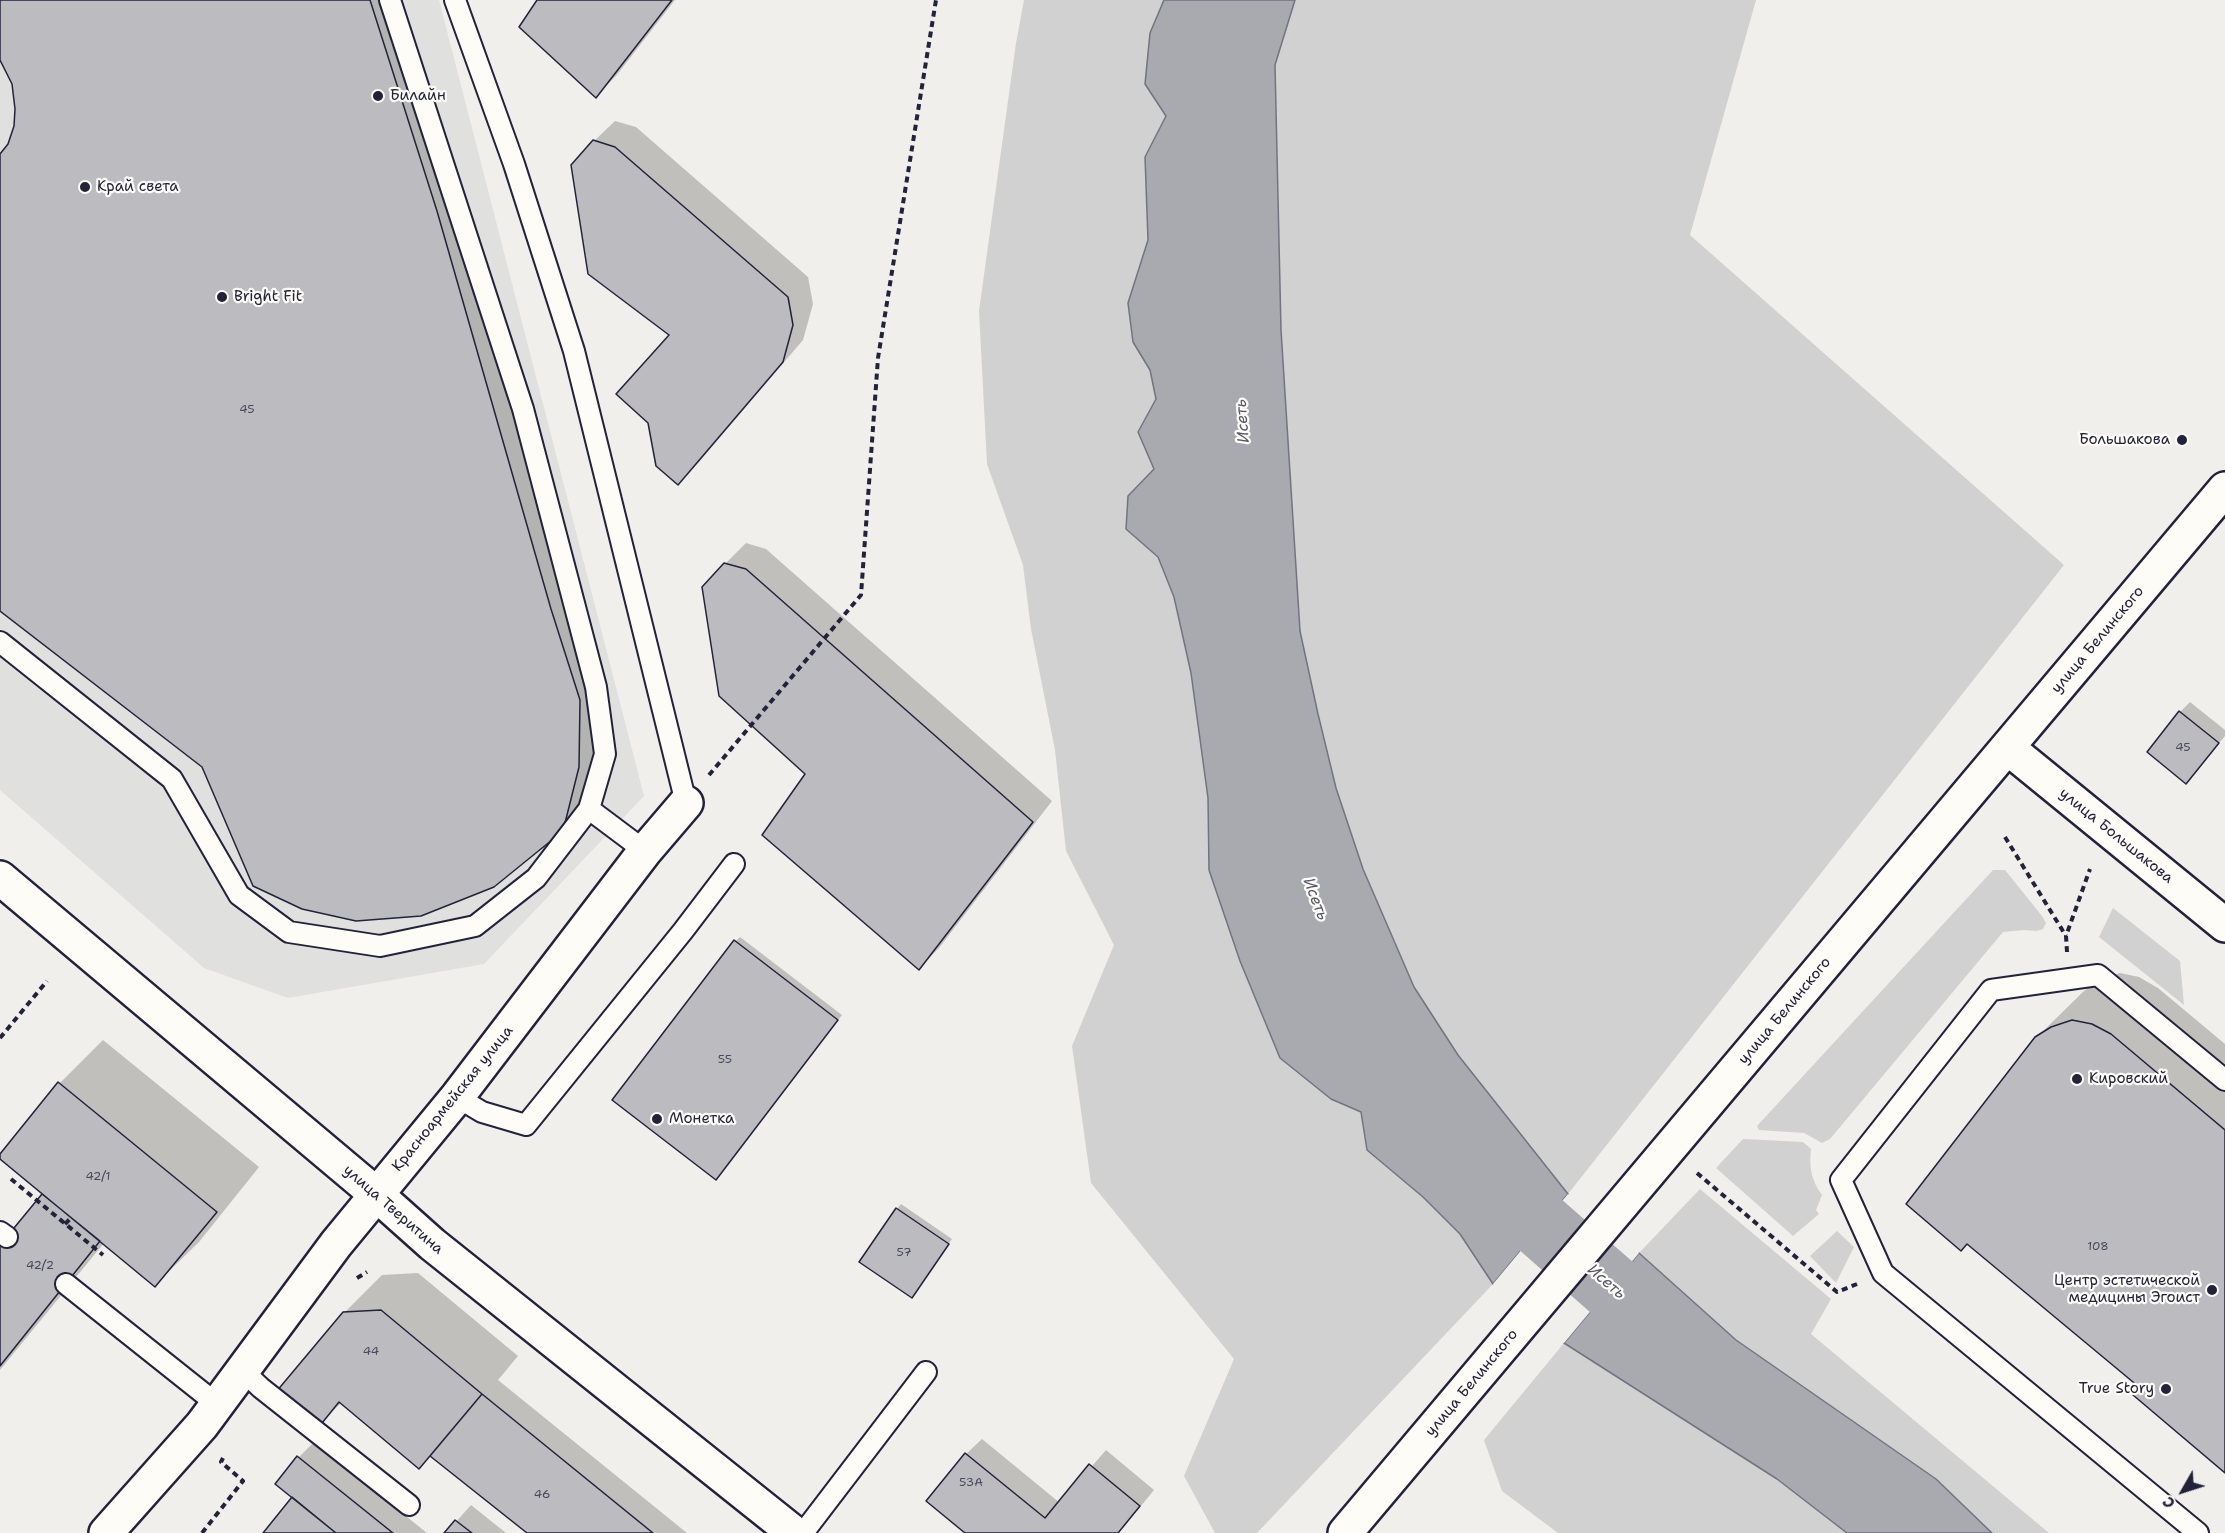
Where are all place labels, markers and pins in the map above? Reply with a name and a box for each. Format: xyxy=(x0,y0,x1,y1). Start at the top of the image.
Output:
place label: Билайн xyxy=(390,87,446,105)
marker: Билайн xyxy=(371,89,385,103)
place label: Край света xyxy=(97,178,179,196)
marker: Край света xyxy=(78,180,92,194)
place label: Bright Fit xyxy=(234,288,302,306)
marker: Bright Fit xyxy=(215,290,229,304)
place label: Большакова xyxy=(2079,431,2170,449)
marker: Большакова xyxy=(2175,433,2189,447)
place label: Кировский xyxy=(2089,1070,2168,1088)
marker: Кировский xyxy=(2070,1072,2084,1086)
place label: Монетка xyxy=(669,1110,734,1128)
marker: Монетка xyxy=(650,1112,664,1126)
place label: Центр эстетической медицины Эгоист xyxy=(2054,1272,2200,1307)
marker: Центр эстетической медицины Эгоист xyxy=(2205,1283,2219,1297)
place label: True Story xyxy=(2079,1380,2154,1398)
marker: True Story xyxy=(2159,1382,2173,1396)

